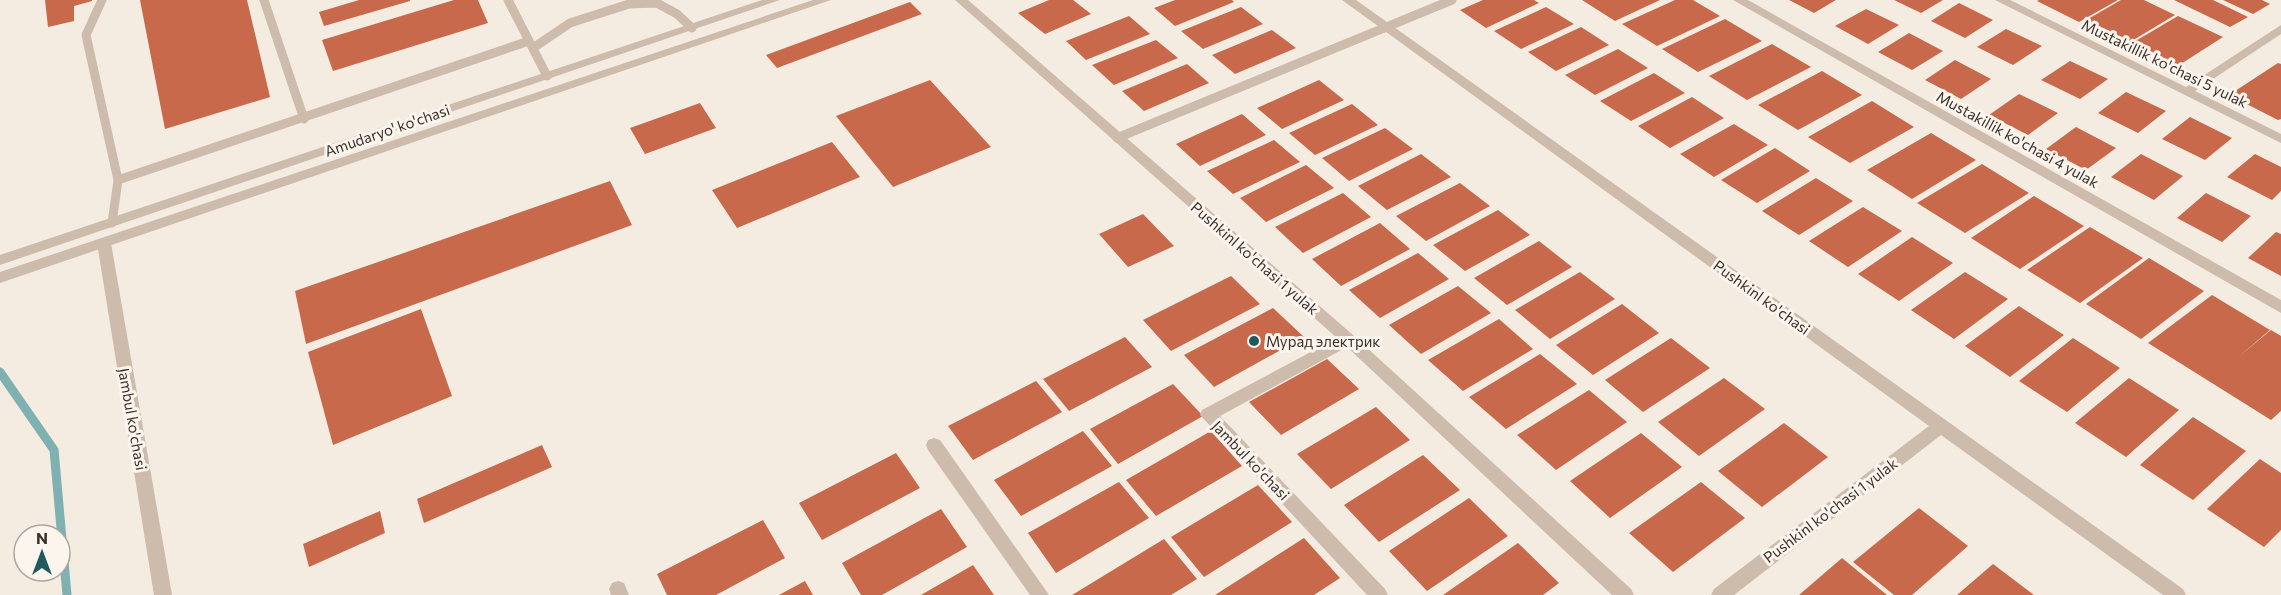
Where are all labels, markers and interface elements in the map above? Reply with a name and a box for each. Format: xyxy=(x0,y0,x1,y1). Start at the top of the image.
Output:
street label: Mustakillik ko'chasi 5 yulak xyxy=(2079,15,2251,111)
street label: Mustakillik ko'chasi 4 yulak xyxy=(1934,87,2102,191)
street label: Amudaryo' ko'chasi xyxy=(322,100,452,160)
street label: Pushkinl ko'chasi 1 yulak xyxy=(1188,198,1322,318)
street label: Pushkinl ko'chasi xyxy=(1710,256,1814,338)
place label: Мурад электрик xyxy=(1266,332,1380,350)
marker: Мурад электрик xyxy=(1247,334,1261,348)
street label: Jambul ko'chasi xyxy=(115,366,151,472)
street label: Jambul ko'chasi xyxy=(1209,416,1293,504)
street label: Pushkinl ko'chasi 1 yulak xyxy=(1760,454,1900,566)
north arrow xyxy=(12,523,72,583)
text: N xyxy=(36,528,48,547)

